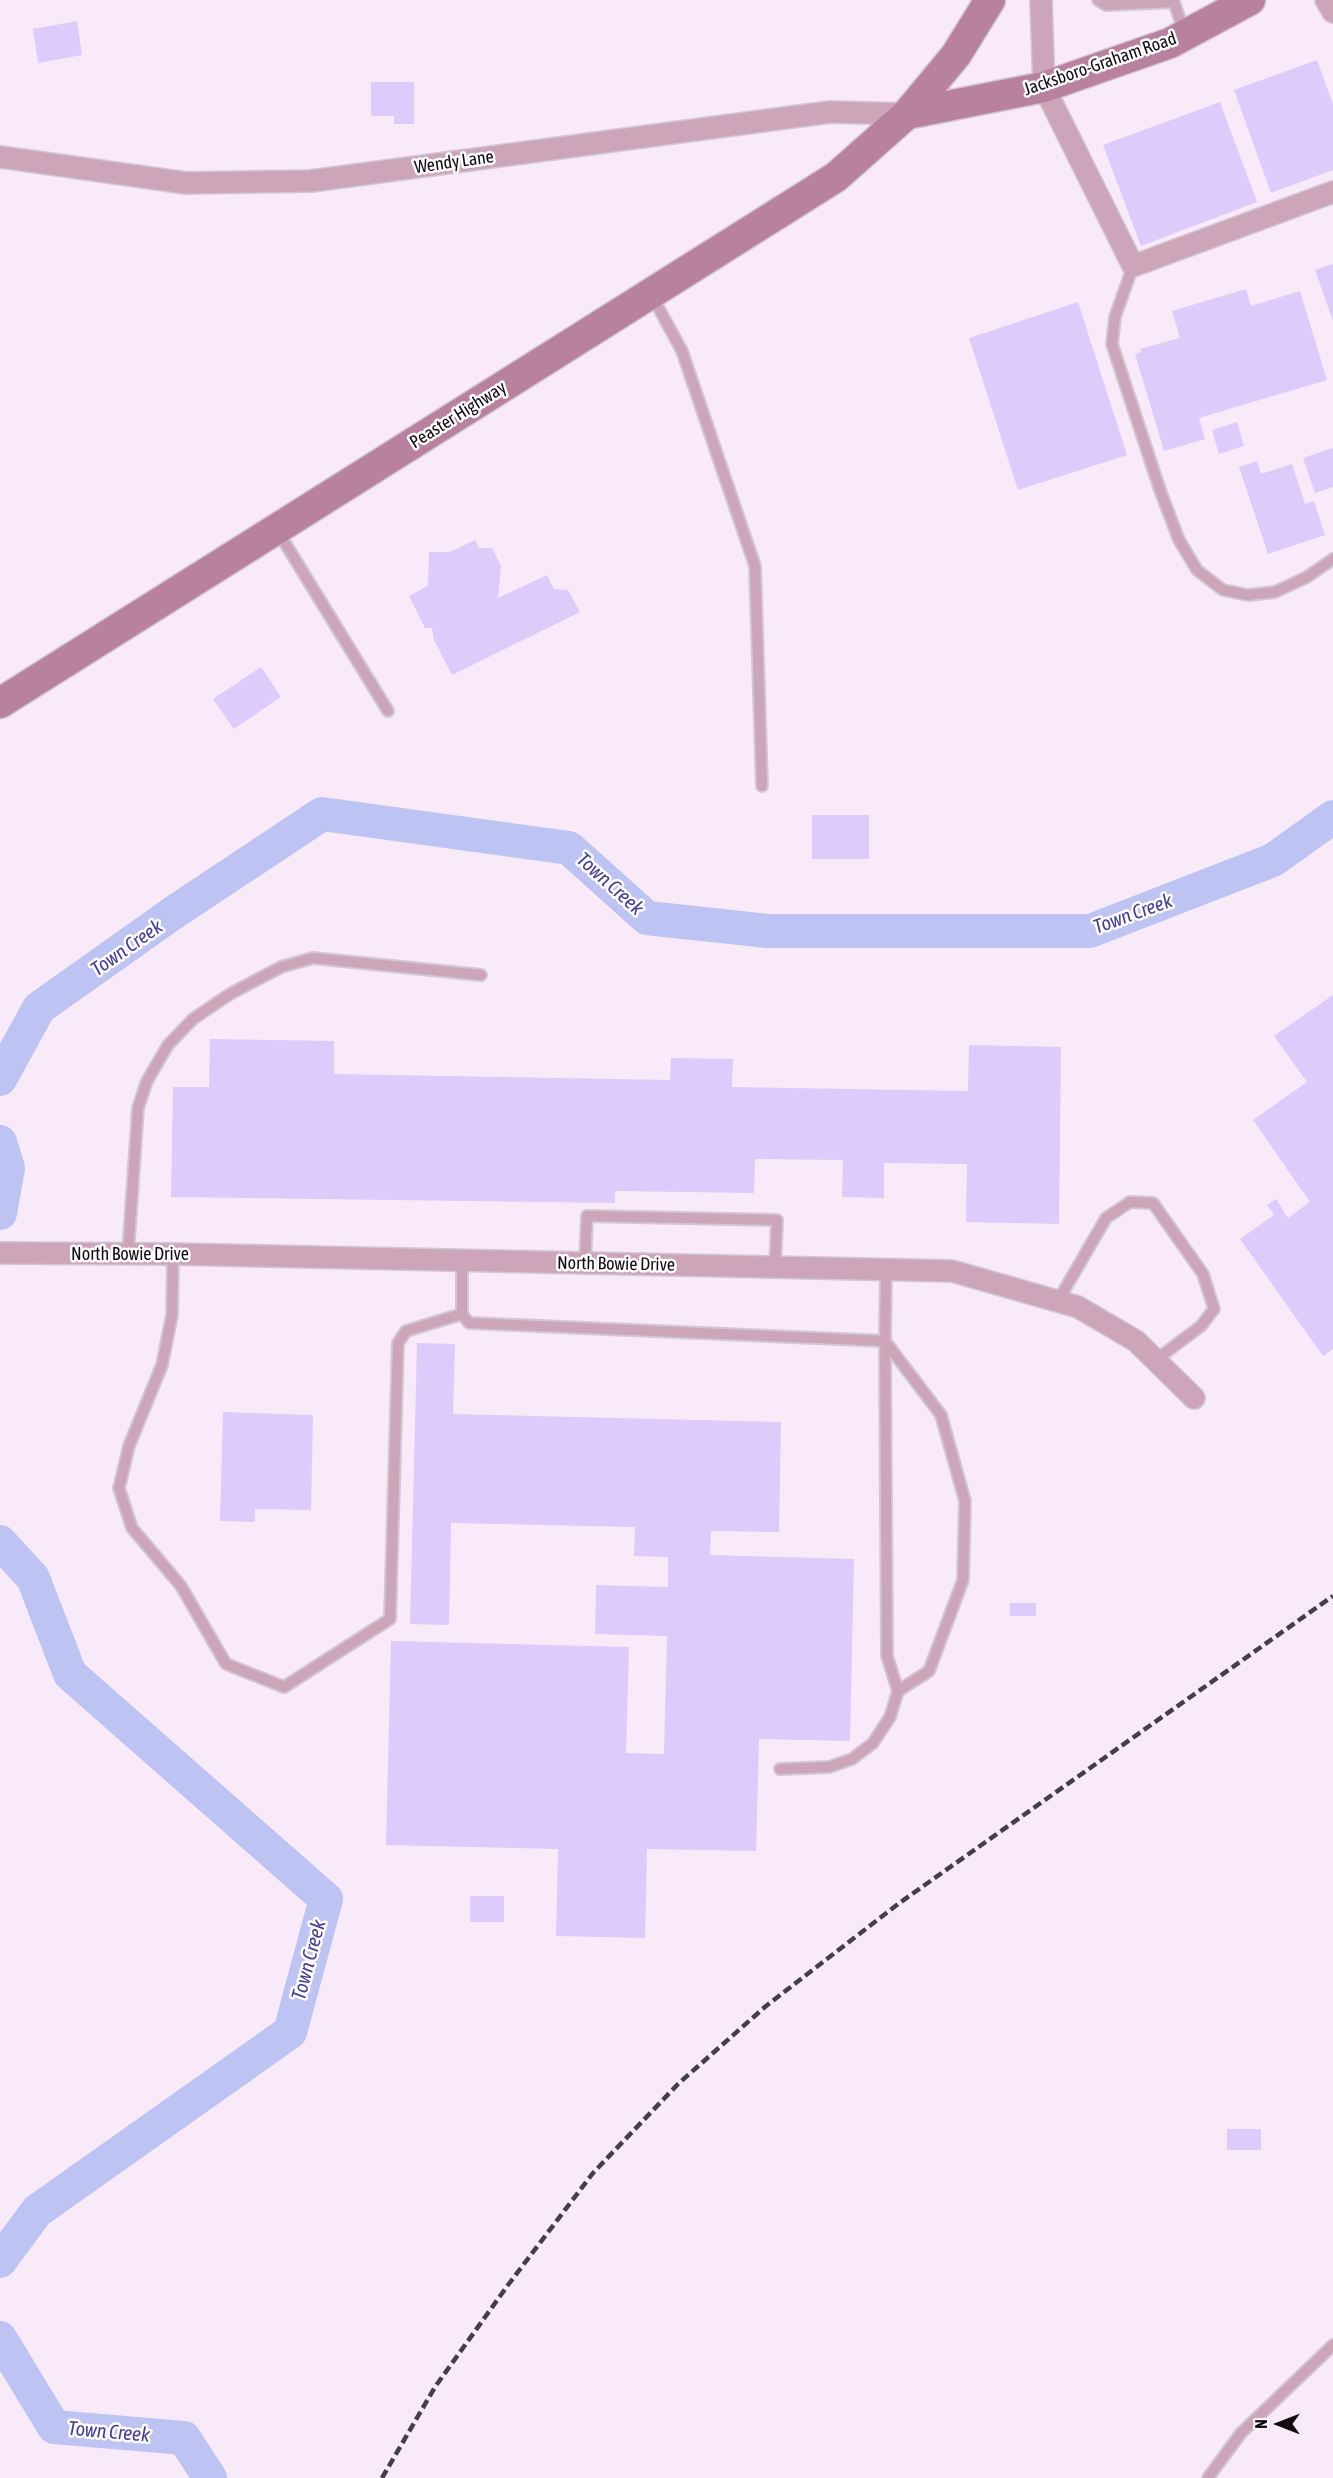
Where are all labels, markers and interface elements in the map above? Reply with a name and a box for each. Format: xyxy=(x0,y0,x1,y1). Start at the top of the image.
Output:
street label: Jacksboro-Graham Road xyxy=(1021,28,1179,100)
street label: Wendy Lane xyxy=(413,146,495,178)
street label: Peaster Highway xyxy=(406,377,510,453)
water label: Town Creek xyxy=(571,848,649,920)
water label: Town Creek xyxy=(1090,889,1176,939)
water label: Town Creek xyxy=(87,915,167,981)
street label: North Bowie Drive xyxy=(71,1243,189,1265)
street label: North Bowie Drive xyxy=(557,1252,675,1276)
water label: Town Creek xyxy=(287,1917,331,2003)
north arrow xyxy=(1249,2394,1309,2454)
water label: Town Creek xyxy=(67,2416,151,2448)
text: N xyxy=(1252,2419,1270,2429)

